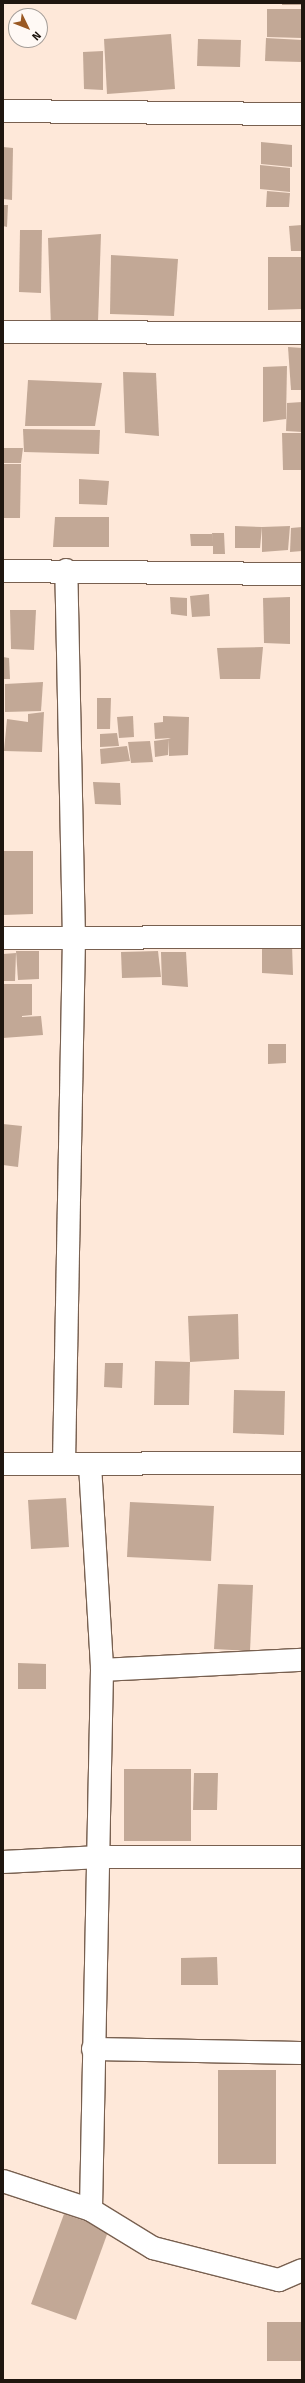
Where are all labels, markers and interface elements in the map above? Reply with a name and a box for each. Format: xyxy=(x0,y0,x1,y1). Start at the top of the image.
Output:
north arrow xyxy=(8,8,48,48)
text: N xyxy=(29,29,44,43)

